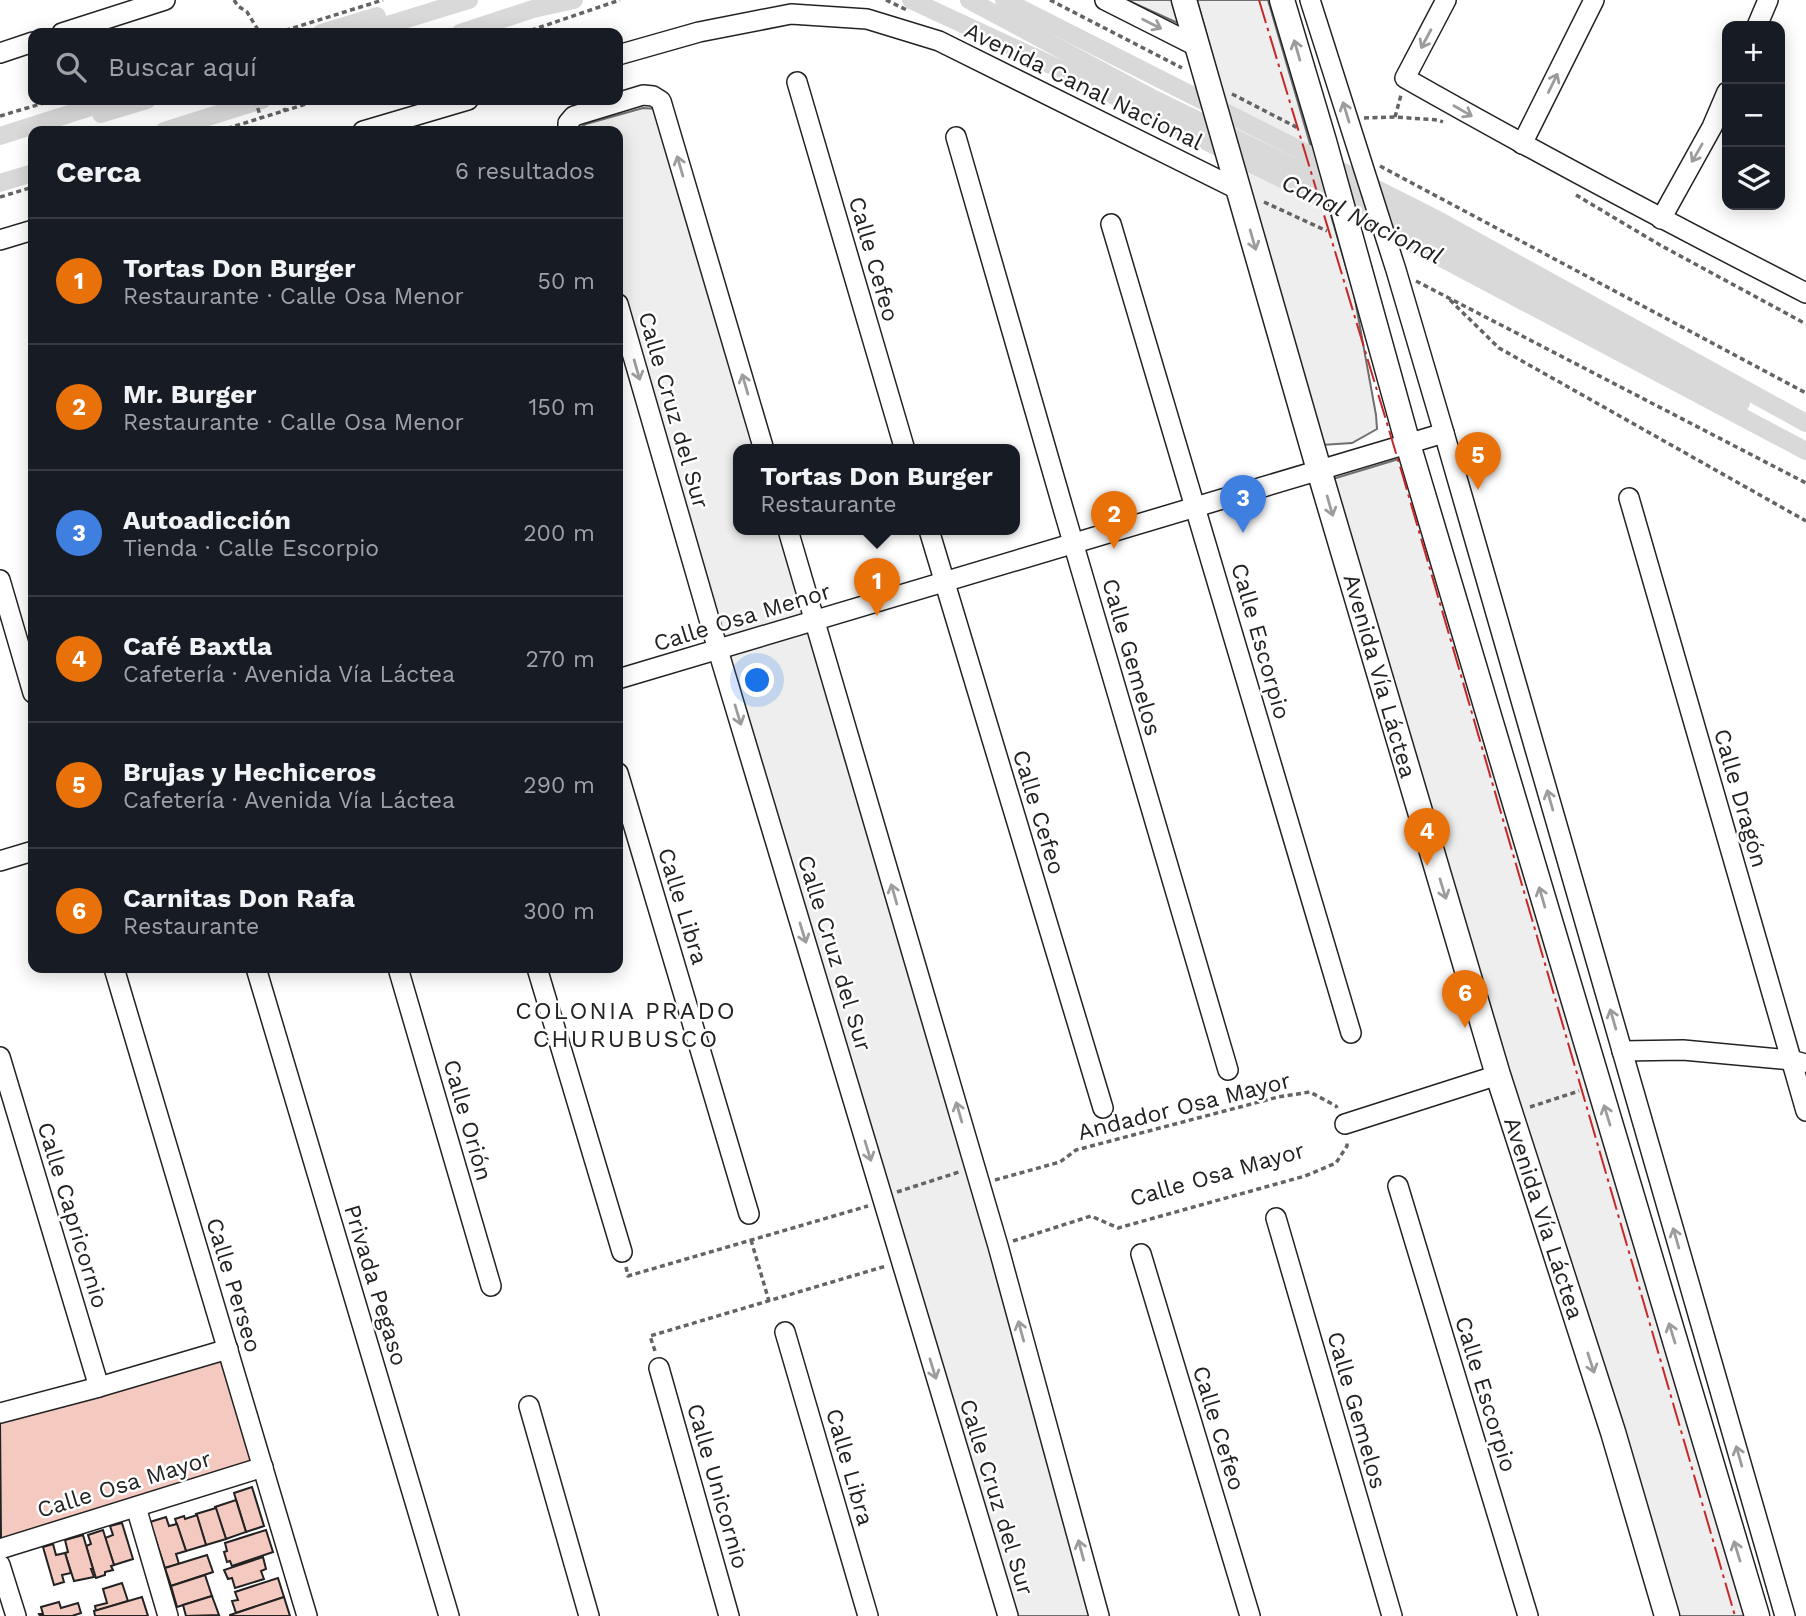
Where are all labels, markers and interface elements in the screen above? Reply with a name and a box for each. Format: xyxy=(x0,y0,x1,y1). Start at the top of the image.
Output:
street label: Avenida Canal Nacional xyxy=(960,17,1207,156)
one-way arrow xyxy=(1141,17,1161,31)
map controls xyxy=(1722,21,1785,210)
button: + xyxy=(1722,21,1785,84)
search box xyxy=(28,28,623,105)
one-way arrow xyxy=(1418,28,1432,49)
one-way arrow xyxy=(1289,39,1302,61)
icon: search xyxy=(52,48,90,86)
text: Buscar aquí xyxy=(108,52,257,82)
one-way arrow xyxy=(1546,73,1560,94)
button: − xyxy=(1722,84,1785,147)
one-way arrow xyxy=(1338,101,1351,123)
one-way arrow xyxy=(1453,104,1473,118)
one-way arrow xyxy=(1690,143,1704,163)
button: layers xyxy=(1722,147,1785,210)
text: Cerca xyxy=(56,154,141,189)
one-way arrow xyxy=(673,155,686,177)
text: 6 resultados xyxy=(455,158,595,185)
water label: Canal Nacional xyxy=(1277,168,1447,270)
street label: Calle Cefeo xyxy=(843,194,904,325)
one-way arrow xyxy=(1248,229,1261,251)
text: Tortas Don Burger xyxy=(123,253,355,283)
text: 1 xyxy=(74,268,84,295)
text: 50 m xyxy=(538,268,595,295)
text: Restaurante · Calle Osa Menor xyxy=(123,283,464,310)
street label: Calle Cruz del Sur xyxy=(633,309,715,512)
one-way arrow xyxy=(631,359,644,381)
one-way arrow xyxy=(737,374,750,396)
text: Mr. Burger xyxy=(123,379,256,409)
text: 2 xyxy=(72,394,86,421)
text: 150 m xyxy=(529,394,595,421)
text: Restaurante · Calle Osa Menor xyxy=(123,409,464,436)
pin: 5 xyxy=(1455,432,1501,490)
popup xyxy=(733,444,1020,535)
text: Tortas Don Burger xyxy=(760,461,993,491)
pin: 3 xyxy=(1220,475,1266,533)
text: Restaurante xyxy=(760,491,897,518)
pin: 2 xyxy=(1091,491,1137,549)
one-way arrow xyxy=(1324,495,1337,517)
text: Autoadicción xyxy=(123,505,291,535)
text: 3 xyxy=(72,520,86,547)
text: 200 m xyxy=(523,520,595,547)
text: Tienda · Calle Escorpio xyxy=(123,535,379,562)
pin: 1 xyxy=(854,558,900,616)
street label: Calle Escorpio xyxy=(1225,560,1296,722)
street label: Avenida Vía Láctea xyxy=(1337,571,1422,781)
street label: Calle Gemelos xyxy=(1096,576,1167,739)
street label: Calle Osa Menor xyxy=(650,578,834,657)
text: Café Baxtla xyxy=(123,631,272,661)
text: 4 xyxy=(72,646,86,673)
text: 270 m xyxy=(526,646,595,673)
text: Cafetería · Avenida Vía Láctea xyxy=(123,661,455,688)
your location xyxy=(740,663,774,697)
one-way arrow xyxy=(732,704,745,726)
street label: Calle Dragón xyxy=(1708,726,1773,870)
street label: Calle Cefeo xyxy=(1007,747,1070,878)
text: Brujas y Hechiceros xyxy=(123,757,376,787)
text: 5 xyxy=(72,772,86,799)
text: 290 m xyxy=(523,772,595,799)
text: Cafetería · Avenida Vía Láctea xyxy=(123,787,455,814)
one-way arrow xyxy=(1543,789,1556,811)
pin: 4 xyxy=(1404,808,1450,866)
street label: Calle Libra xyxy=(652,845,713,968)
street label: Calle Cruz del Sur xyxy=(792,852,877,1054)
one-way arrow xyxy=(1437,877,1450,899)
text: Carnitas Don Rafa xyxy=(123,883,355,913)
one-way arrow xyxy=(887,883,900,905)
one-way arrow xyxy=(1534,886,1547,908)
text: 6 xyxy=(72,898,86,925)
text: 300 m xyxy=(523,898,595,925)
text: Restaurante xyxy=(123,913,259,940)
one-way arrow xyxy=(798,922,811,944)
pin: 6 xyxy=(1442,970,1488,1028)
district label: COLONIA PRADO CHURUBUSCO xyxy=(515,997,737,1053)
one-way arrow xyxy=(1606,1008,1619,1030)
street label: Calle Orión xyxy=(437,1057,498,1184)
street label: Andador Osa Mayor xyxy=(1075,1067,1293,1146)
one-way arrow xyxy=(951,1101,964,1123)
one-way arrow xyxy=(1599,1104,1612,1126)
street label: Avenida Vía Láctea xyxy=(1498,1114,1589,1323)
street label: Calle Capricornio xyxy=(31,1119,114,1311)
street label: Calle Osa Mayor xyxy=(1127,1137,1308,1212)
one-way arrow xyxy=(863,1139,876,1161)
street label: Privada Pegaso xyxy=(338,1201,413,1369)
street label: Calle Perseo xyxy=(200,1215,267,1356)
one-way arrow xyxy=(1669,1227,1682,1249)
street label: Calle Escorpio xyxy=(1449,1313,1522,1475)
one-way arrow xyxy=(1014,1320,1027,1342)
one-way arrow xyxy=(1664,1322,1677,1344)
street label: Calle Gemelos xyxy=(1321,1329,1392,1492)
one-way arrow xyxy=(1585,1352,1598,1374)
one-way arrow xyxy=(928,1357,941,1379)
street label: Calle Cefeo xyxy=(1187,1363,1250,1494)
street label: Calle Cruz del Sur xyxy=(954,1396,1039,1598)
street label: Calle Unicornio xyxy=(681,1400,754,1572)
street label: Calle Libra xyxy=(820,1406,879,1529)
street label: Calle Osa Mayor xyxy=(34,1445,214,1524)
one-way arrow xyxy=(1731,1445,1744,1467)
one-way arrow xyxy=(1074,1539,1087,1562)
one-way arrow xyxy=(1729,1540,1742,1562)

